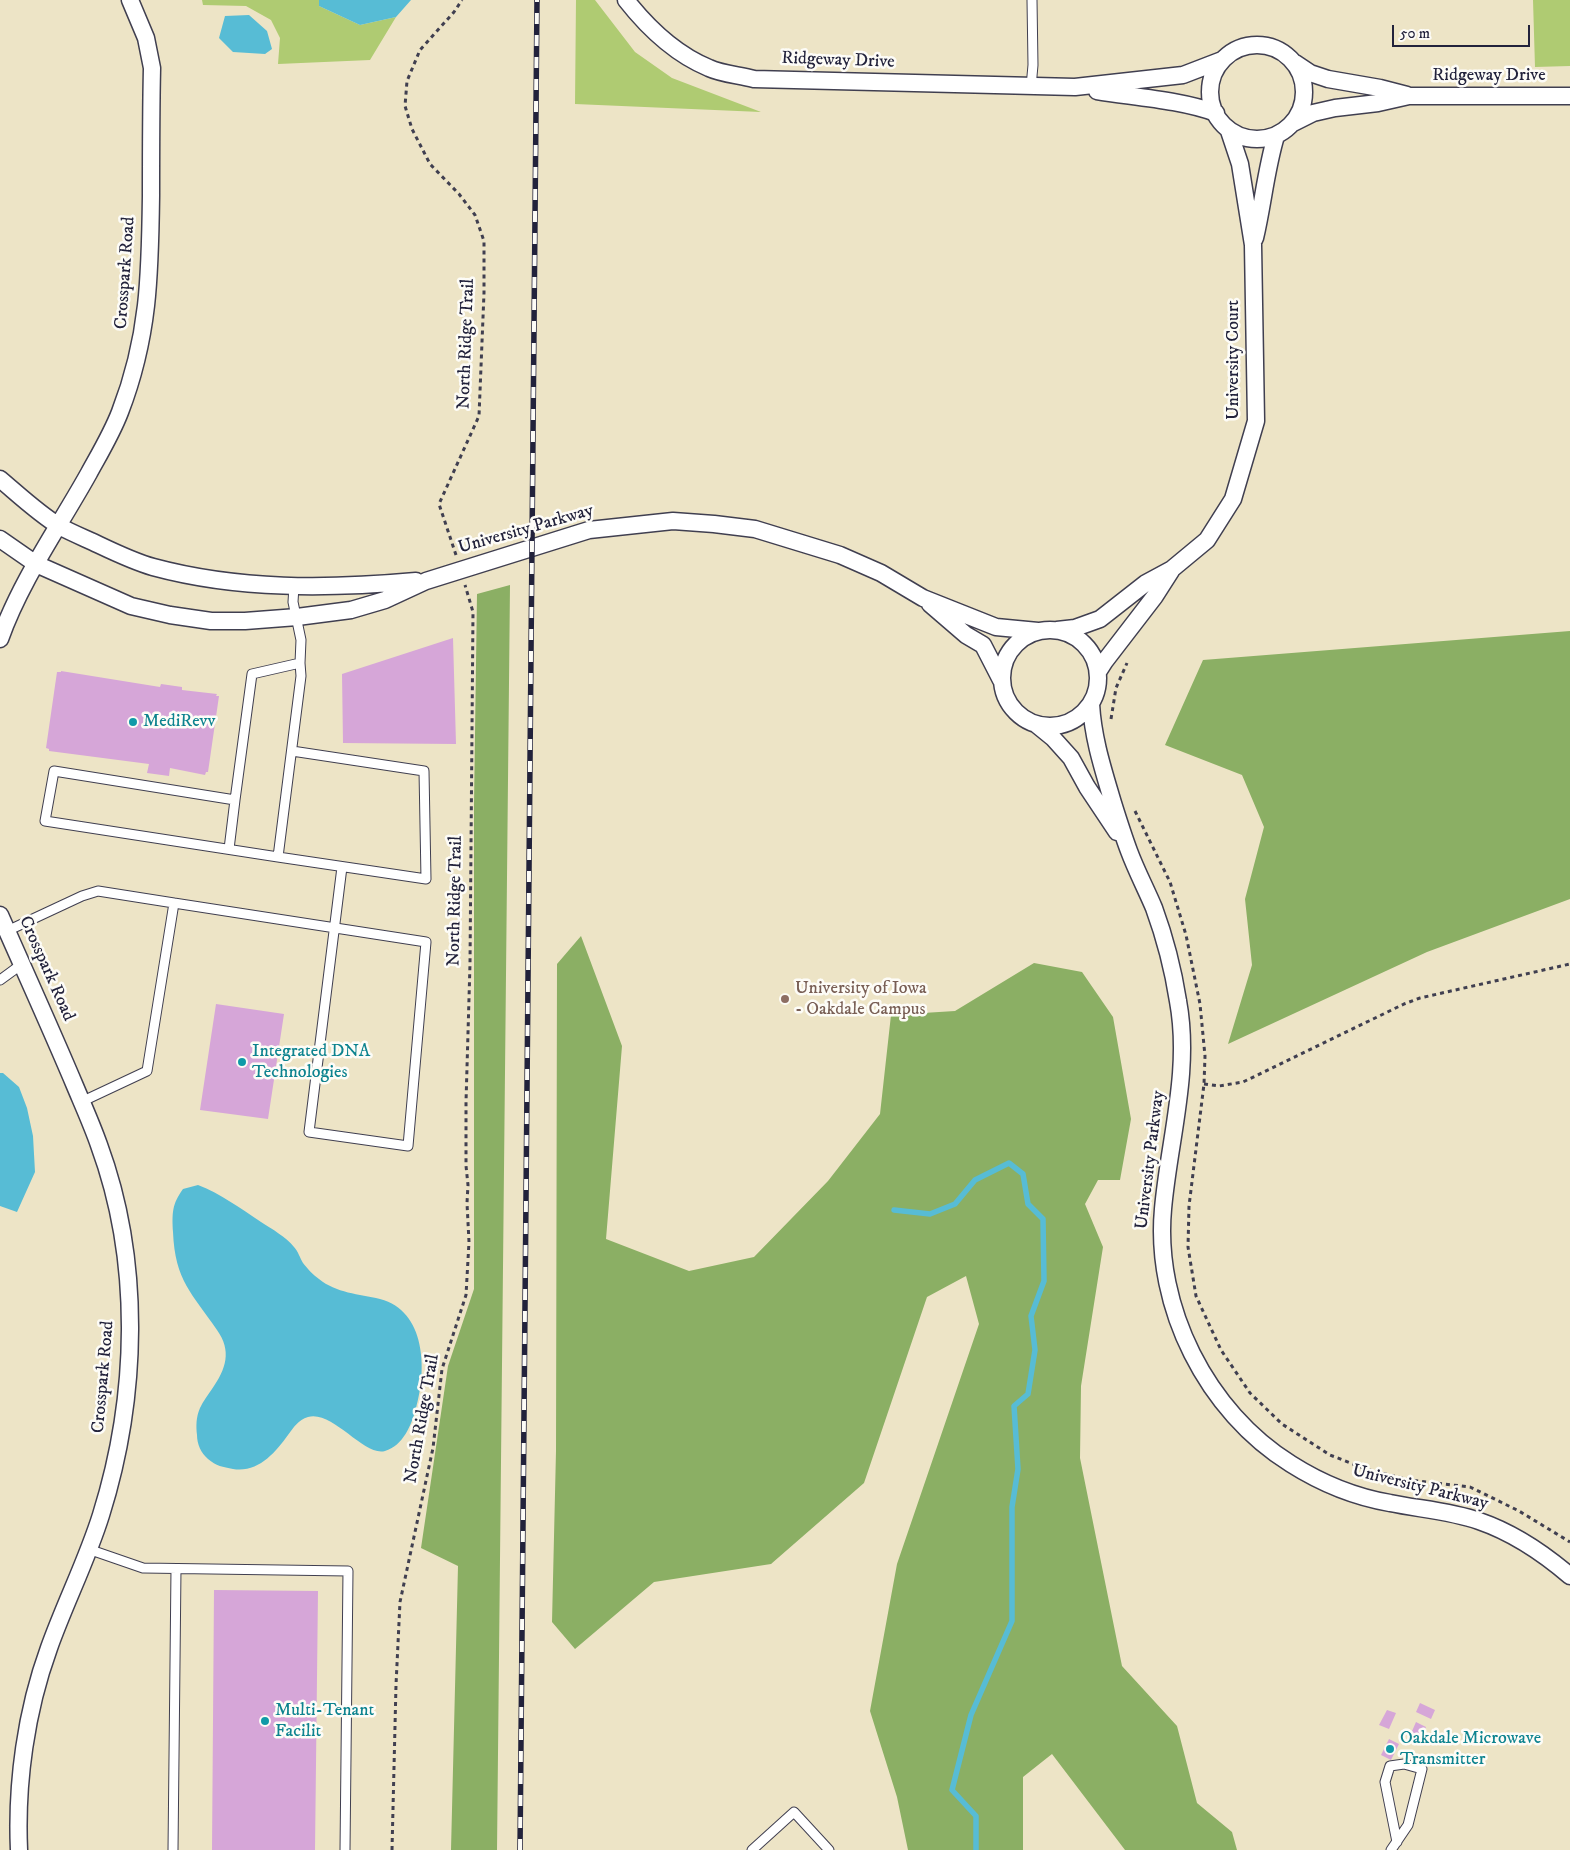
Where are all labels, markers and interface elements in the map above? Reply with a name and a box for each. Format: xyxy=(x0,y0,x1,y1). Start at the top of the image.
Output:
scale bar xyxy=(1395,15,1532,47)
text: 50 m xyxy=(1400,24,1430,43)
street label: Ridgeway Drive xyxy=(781,48,895,74)
street label: Ridgeway Drive xyxy=(1432,65,1546,87)
street label: Crosspark Road xyxy=(111,216,141,330)
street label: North Ridge Trail xyxy=(454,278,480,410)
street label: University Court xyxy=(1223,300,1245,420)
street label: University Parkway xyxy=(456,500,596,560)
place label: MediRevv xyxy=(143,711,215,733)
marker: MediRevv xyxy=(127,716,139,728)
street label: North Ridge Trail xyxy=(444,835,468,967)
street label: Crosspark Road xyxy=(13,913,79,1025)
place label: University of Iowa - Oakdale Campus xyxy=(795,978,927,1021)
marker: University of Iowa - Oakdale Campus xyxy=(779,993,791,1005)
place label: Integrated DNA Technologies xyxy=(252,1041,370,1084)
marker: Integrated DNA Technologies xyxy=(236,1056,248,1068)
street label: University Parkway xyxy=(1132,1089,1170,1231)
street label: Crosspark Road xyxy=(88,1320,120,1434)
street label: North Ridge Trail xyxy=(401,1353,445,1485)
street label: University Parkway xyxy=(1350,1461,1490,1515)
place label: Multi-Tenant Facilit xyxy=(275,1700,374,1742)
marker: Multi-Tenant Facilit xyxy=(259,1715,271,1727)
place label: Oakdale Microwave Transmitter xyxy=(1400,1728,1541,1770)
marker: Oakdale Microwave Transmitter xyxy=(1384,1743,1396,1755)

